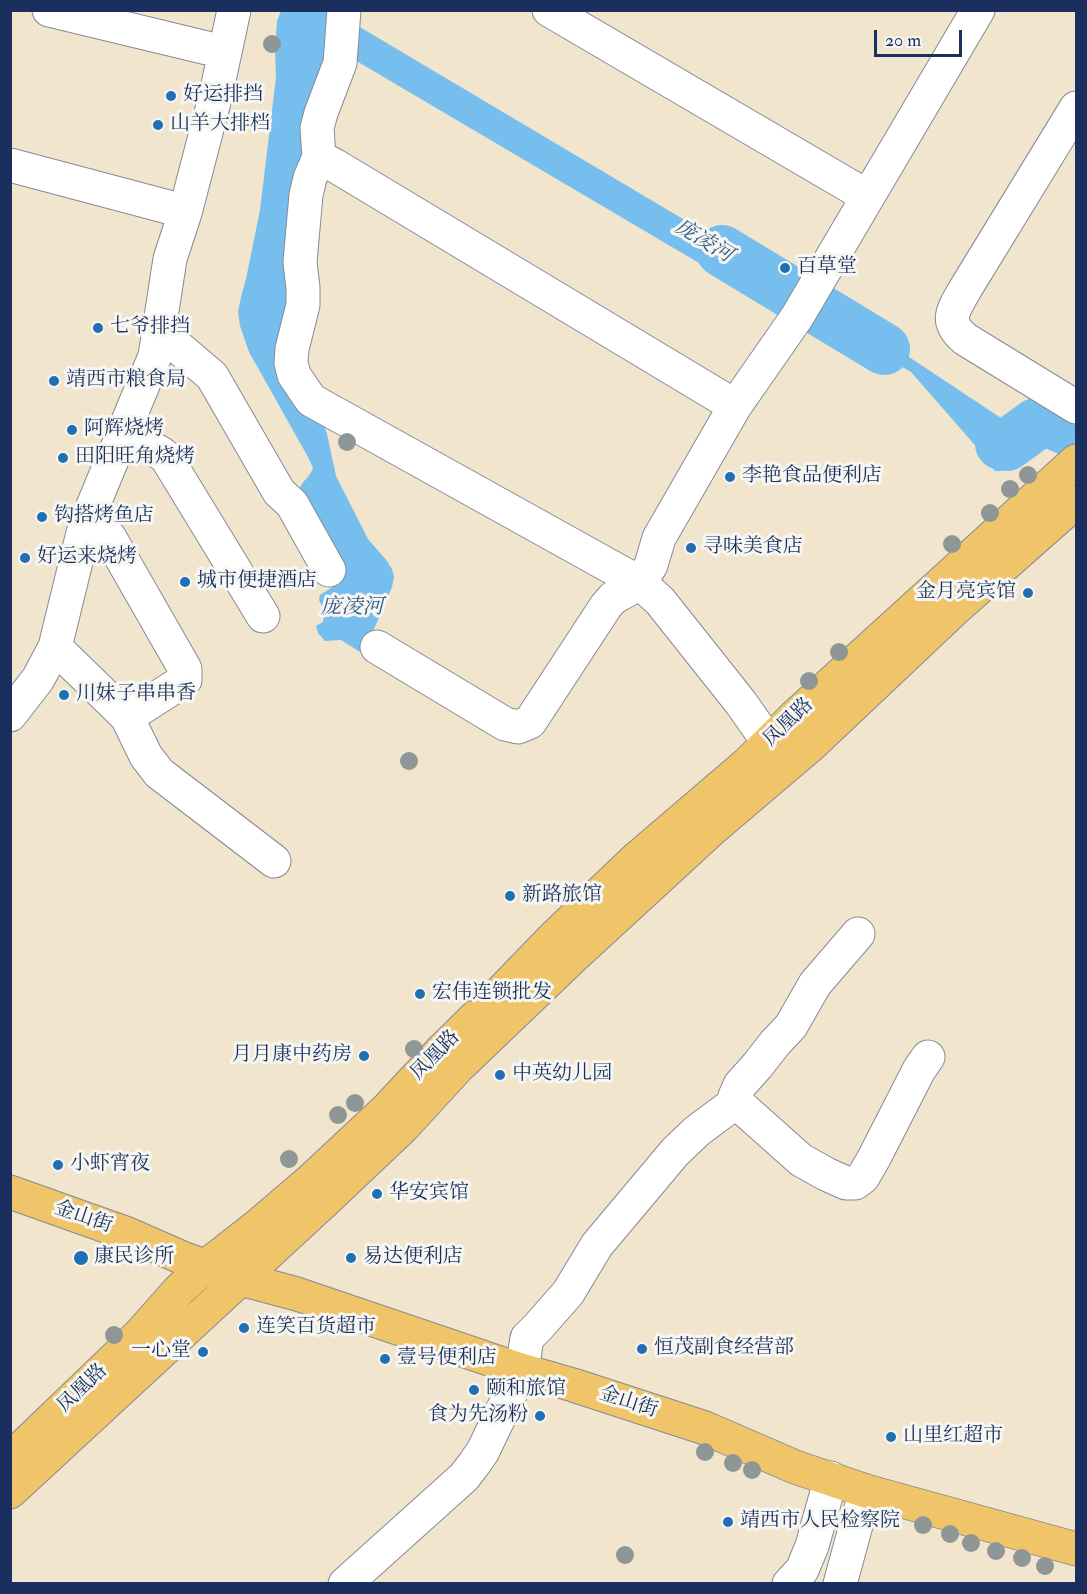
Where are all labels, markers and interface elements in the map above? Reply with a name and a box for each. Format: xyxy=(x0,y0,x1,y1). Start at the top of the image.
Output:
scale bar xyxy=(877,18,966,56)
text: 20 m xyxy=(885,29,921,52)
place label: 好运排挡 xyxy=(183,84,263,108)
marker: 好运排挡 xyxy=(164,89,178,103)
place label: 山羊大排档 xyxy=(170,113,270,137)
marker: 山羊大排档 xyxy=(151,118,165,132)
water label: 庞凌河 xyxy=(670,215,736,269)
place label: 百草堂 xyxy=(797,256,857,280)
marker: 百草堂 xyxy=(778,261,792,275)
place label: 七爷排挡 xyxy=(110,316,190,340)
marker: 七爷排挡 xyxy=(91,321,105,335)
place label: 靖西市粮食局 xyxy=(66,369,186,393)
marker: 靖西市粮食局 xyxy=(47,374,61,388)
place label: 阿辉烧烤 xyxy=(84,418,164,442)
marker: 阿辉烧烤 xyxy=(65,423,79,437)
place label: 田阳旺角烧烤 xyxy=(75,446,195,470)
marker: 田阳旺角烧烤 xyxy=(56,451,70,465)
place label: 李艳食品便利店 xyxy=(742,465,882,489)
marker: 李艳食品便利店 xyxy=(723,470,737,484)
place label: 钩搭烤鱼店 xyxy=(54,505,154,529)
marker: 钩搭烤鱼店 xyxy=(35,510,49,524)
place label: 寻味美食店 xyxy=(703,536,803,560)
marker: 寻味美食店 xyxy=(684,541,698,555)
place label: 好运来烧烤 xyxy=(37,546,137,570)
marker: 好运来烧烤 xyxy=(18,551,32,565)
place label: 城市便捷酒店 xyxy=(197,570,317,594)
marker: 城市便捷酒店 xyxy=(178,575,192,589)
place label: 金月亮宾馆 xyxy=(916,581,1016,605)
marker: 金月亮宾馆 xyxy=(1021,586,1035,600)
water label: 庞凌河 xyxy=(321,595,383,621)
place label: 川妹子串串香 xyxy=(76,683,196,707)
marker: 川妹子串串香 xyxy=(57,688,71,702)
street label: 凤凰路 xyxy=(759,694,819,752)
place label: 新路旅馆 xyxy=(522,884,602,908)
marker: 新路旅馆 xyxy=(503,889,517,903)
place label: 宏伟连锁批发 xyxy=(432,982,552,1006)
marker: 宏伟连锁批发 xyxy=(413,987,427,1001)
street label: 凤凰路 xyxy=(407,1026,465,1086)
place label: 月月康中药房 xyxy=(232,1044,352,1068)
marker: 月月康中药房 xyxy=(357,1049,371,1063)
place label: 中英幼儿园 xyxy=(512,1063,612,1087)
marker: 中英幼儿园 xyxy=(493,1068,507,1082)
place label: 小虾宵夜 xyxy=(70,1153,150,1177)
marker: 小虾宵夜 xyxy=(51,1158,65,1172)
place label: 华安宾馆 xyxy=(389,1182,469,1206)
marker: 华安宾馆 xyxy=(370,1187,384,1201)
street label: 金山街 xyxy=(51,1197,115,1239)
place label: 康民诊所 xyxy=(94,1246,174,1270)
place label: 易达便利店 xyxy=(363,1246,463,1270)
marker: 康民诊所 xyxy=(72,1249,90,1267)
marker: 易达便利店 xyxy=(344,1251,358,1265)
place label: 连笑百货超市 xyxy=(256,1316,376,1340)
marker: 连笑百货超市 xyxy=(237,1321,251,1335)
place label: 恒茂副食经营部 xyxy=(654,1337,794,1361)
place label: 一心堂 xyxy=(131,1340,191,1364)
marker: 恒茂副食经营部 xyxy=(635,1342,649,1356)
marker: 一心堂 xyxy=(196,1345,210,1359)
place label: 壹号便利店 xyxy=(397,1347,497,1371)
marker: 壹号便利店 xyxy=(378,1352,392,1366)
street label: 凤凰路 xyxy=(53,1360,113,1418)
place label: 颐和旅馆 xyxy=(486,1378,566,1402)
street label: 金山街 xyxy=(596,1382,660,1424)
marker: 颐和旅馆 xyxy=(467,1383,481,1397)
place label: 食为先汤粉 xyxy=(428,1404,528,1428)
marker: 食为先汤粉 xyxy=(533,1409,547,1423)
place label: 山里红超市 xyxy=(903,1425,1003,1449)
marker: 山里红超市 xyxy=(884,1430,898,1444)
place label: 靖西市人民检察院 xyxy=(740,1510,900,1534)
marker: 靖西市人民检察院 xyxy=(721,1515,735,1529)

